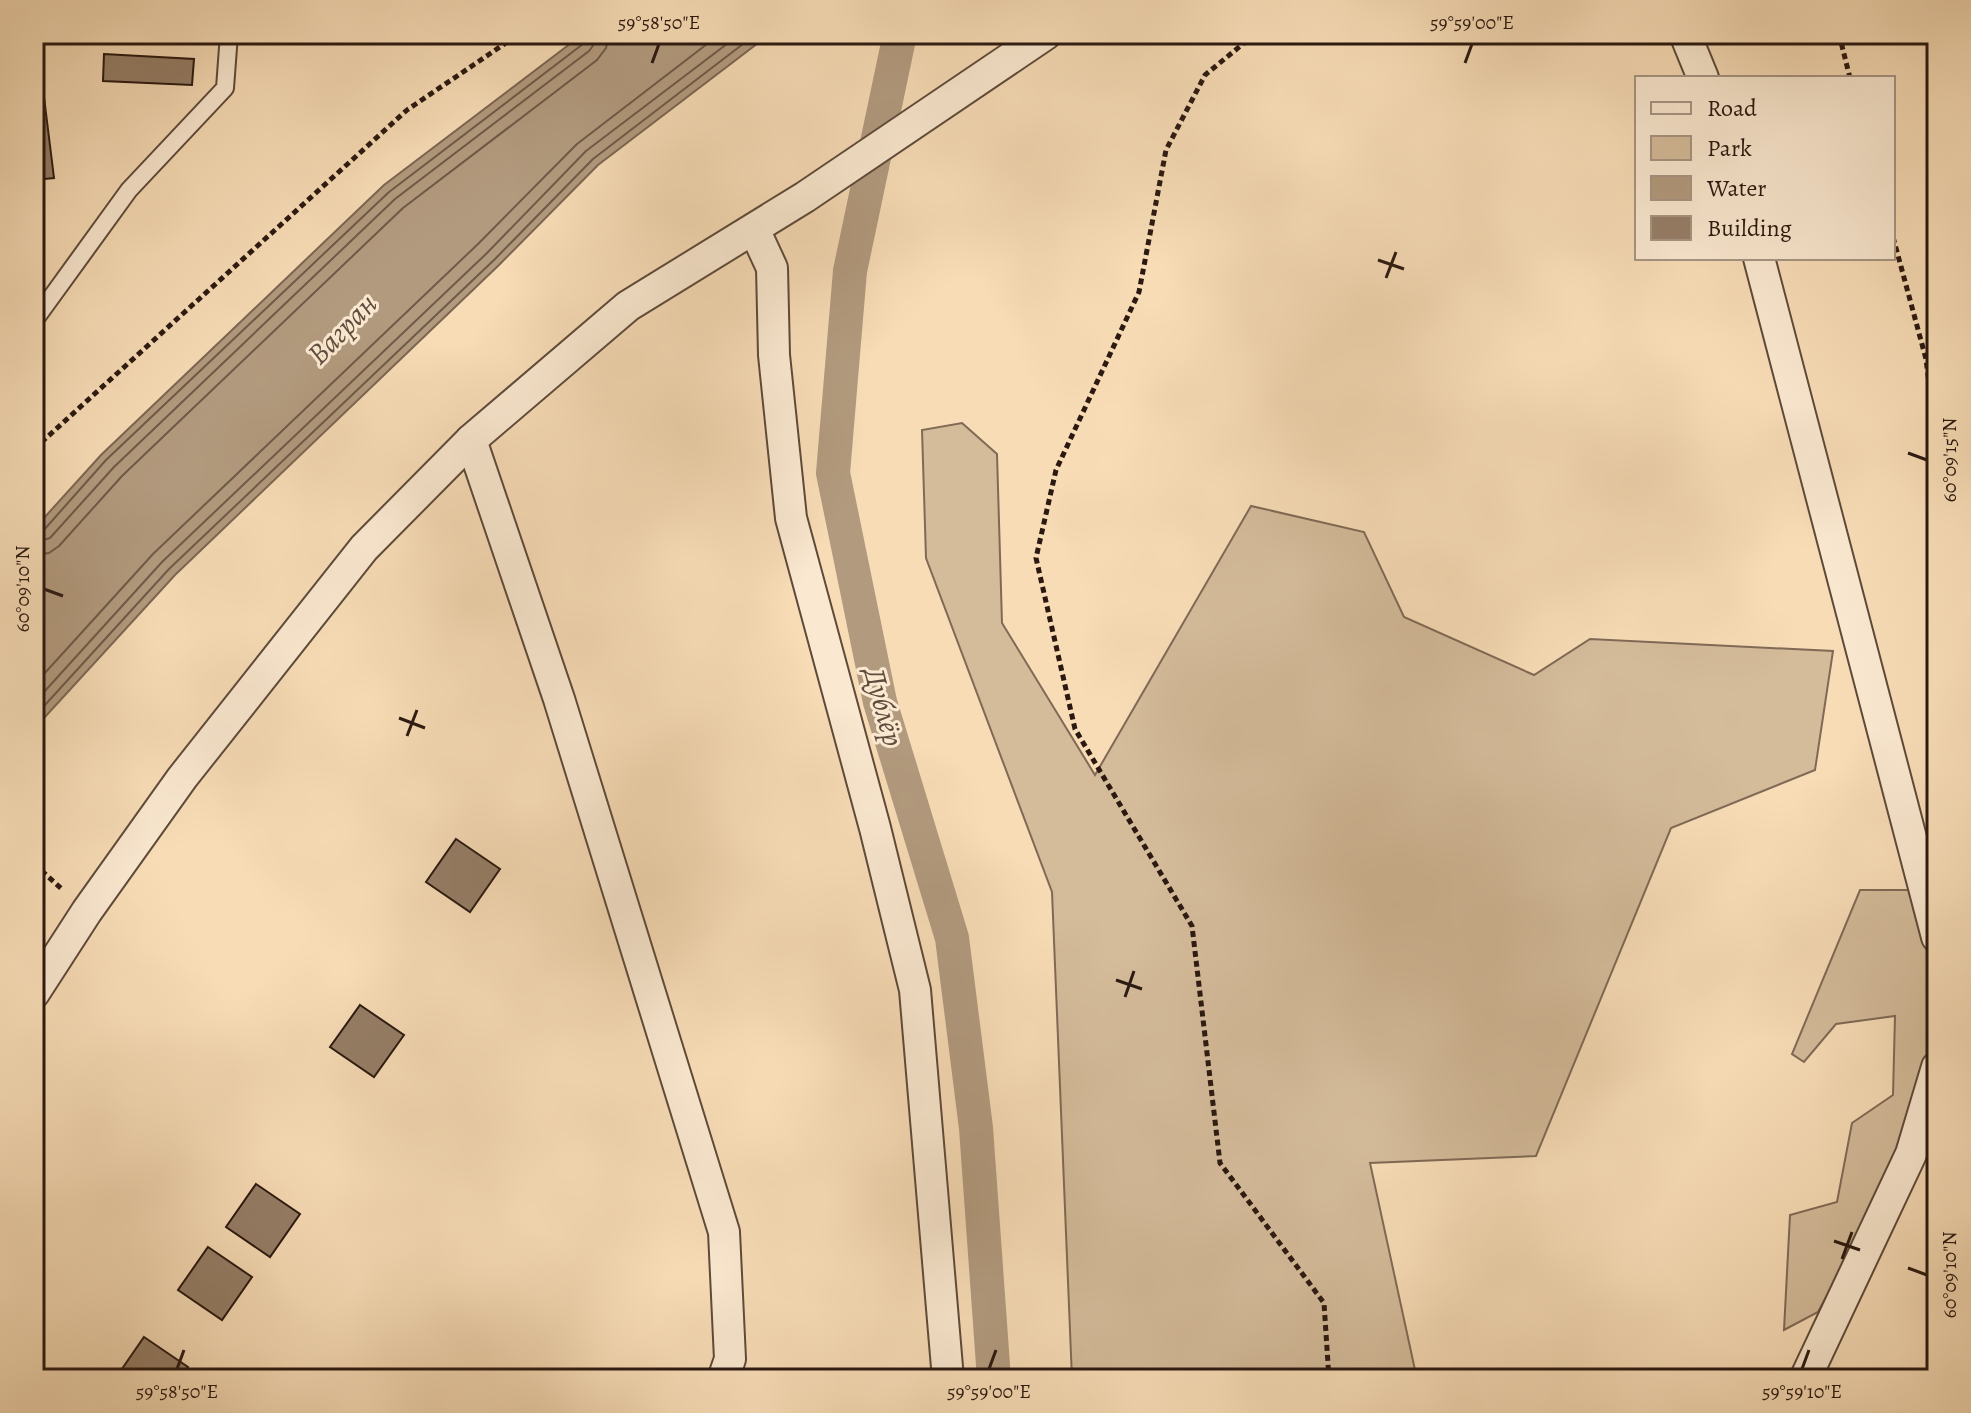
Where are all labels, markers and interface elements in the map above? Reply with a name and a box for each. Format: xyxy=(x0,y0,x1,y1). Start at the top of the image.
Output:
text: 59°58'50"E xyxy=(618,9,700,36)
text: 59°59'00"E xyxy=(1430,9,1514,36)
legend xyxy=(1635,76,1895,260)
text: Road xyxy=(1707,92,1757,124)
text: Park xyxy=(1707,132,1752,164)
text: Water xyxy=(1706,172,1767,204)
text: Building xyxy=(1707,212,1792,244)
water label: Вагран xyxy=(298,285,386,373)
text: 60°09'15"N xyxy=(1936,418,1963,503)
text: 60°09'10"N xyxy=(9,545,36,633)
water label: Дублёр xyxy=(854,661,914,751)
text: 60°09'10"N xyxy=(1936,1231,1963,1319)
text: 59°58'50"E xyxy=(136,1378,218,1405)
text: 59°59'00"E xyxy=(947,1378,1031,1405)
text: 59°59'10"E xyxy=(1762,1378,1842,1405)

